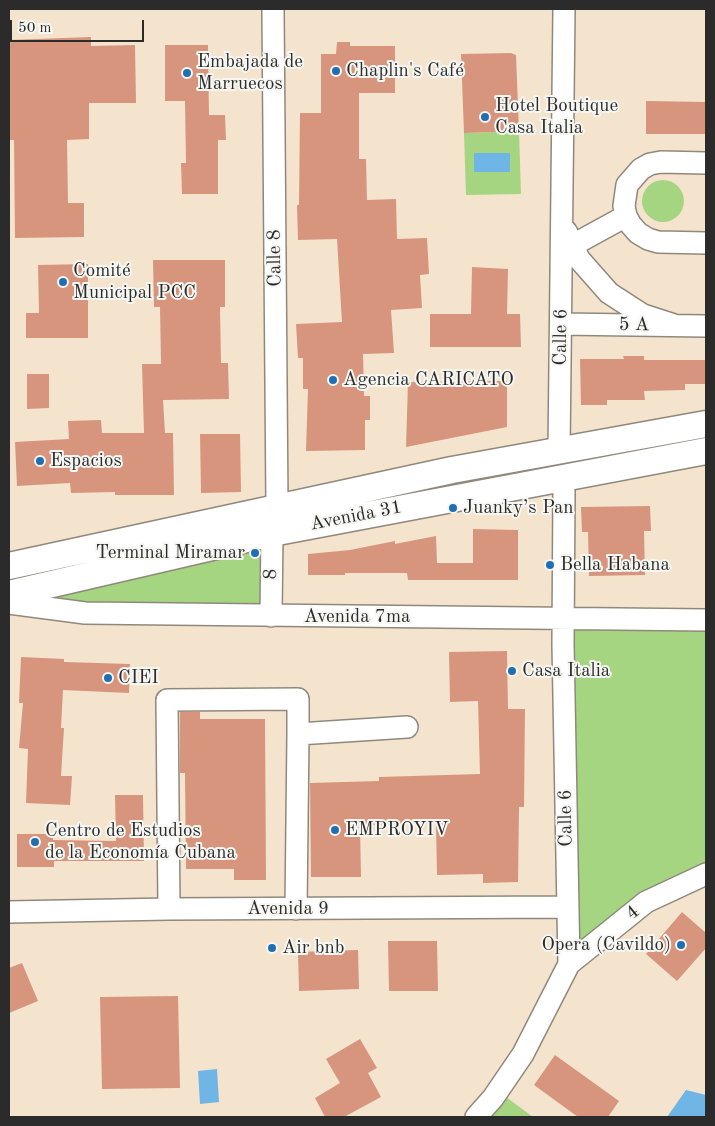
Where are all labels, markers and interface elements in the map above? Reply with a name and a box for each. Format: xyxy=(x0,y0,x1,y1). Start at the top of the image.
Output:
scale bar xyxy=(12,10,146,42)
text: 50 m xyxy=(18,21,52,36)
place label: Embajada de Marruecos xyxy=(197,51,303,95)
place label: Chaplin's Café xyxy=(346,60,464,82)
marker: Chaplin's Café xyxy=(330,65,342,77)
marker: Embajada de Marruecos xyxy=(181,67,193,79)
place label: Hotel Boutique Casa Italia xyxy=(495,95,618,139)
marker: Hotel Boutique Casa Italia xyxy=(479,111,491,123)
street label: Calle 8 xyxy=(263,229,287,287)
place label: Comité Municipal PCC xyxy=(73,260,196,304)
marker: Comité Municipal PCC xyxy=(57,276,69,288)
street label: Calle 6 xyxy=(549,308,573,366)
street label: 5 A xyxy=(618,313,650,337)
place label: Agencia CARICATO xyxy=(343,369,514,391)
marker: Agencia CARICATO xyxy=(327,374,339,386)
place label: Espacios xyxy=(50,450,122,472)
marker: Espacios xyxy=(34,455,46,467)
street label: Avenida 31 xyxy=(308,496,404,536)
place label: Juanky’s Pan xyxy=(463,497,574,519)
marker: Juanky’s Pan xyxy=(447,502,459,514)
place label: Terminal Miramar xyxy=(95,542,245,564)
marker: Terminal Miramar xyxy=(249,547,261,559)
place label: Bella Habana xyxy=(560,554,670,576)
marker: Bella Habana xyxy=(544,559,556,571)
street label: 8 xyxy=(259,568,283,580)
street label: Avenida 7ma xyxy=(304,606,410,628)
place label: Casa Italia xyxy=(522,660,610,682)
marker: Casa Italia xyxy=(506,665,518,677)
place label: CIEI xyxy=(118,667,159,689)
marker: CIEI xyxy=(102,672,114,684)
street label: Calle 6 xyxy=(554,789,578,847)
place label: EMPROYIV xyxy=(345,819,449,841)
place label: Centro de Estudios de la Economía Cubana xyxy=(45,820,236,864)
marker: EMPROYIV xyxy=(329,824,341,836)
marker: Centro de Estudios de la Economía Cubana xyxy=(29,836,41,848)
street label: Avenida 9 xyxy=(247,898,329,920)
street label: 4 xyxy=(622,901,644,925)
place label: Opera (Cavildo) xyxy=(541,934,671,956)
place label: Air bnb xyxy=(282,937,344,959)
marker: Opera (Cavildo) xyxy=(675,939,687,951)
marker: Air bnb xyxy=(266,942,278,954)

